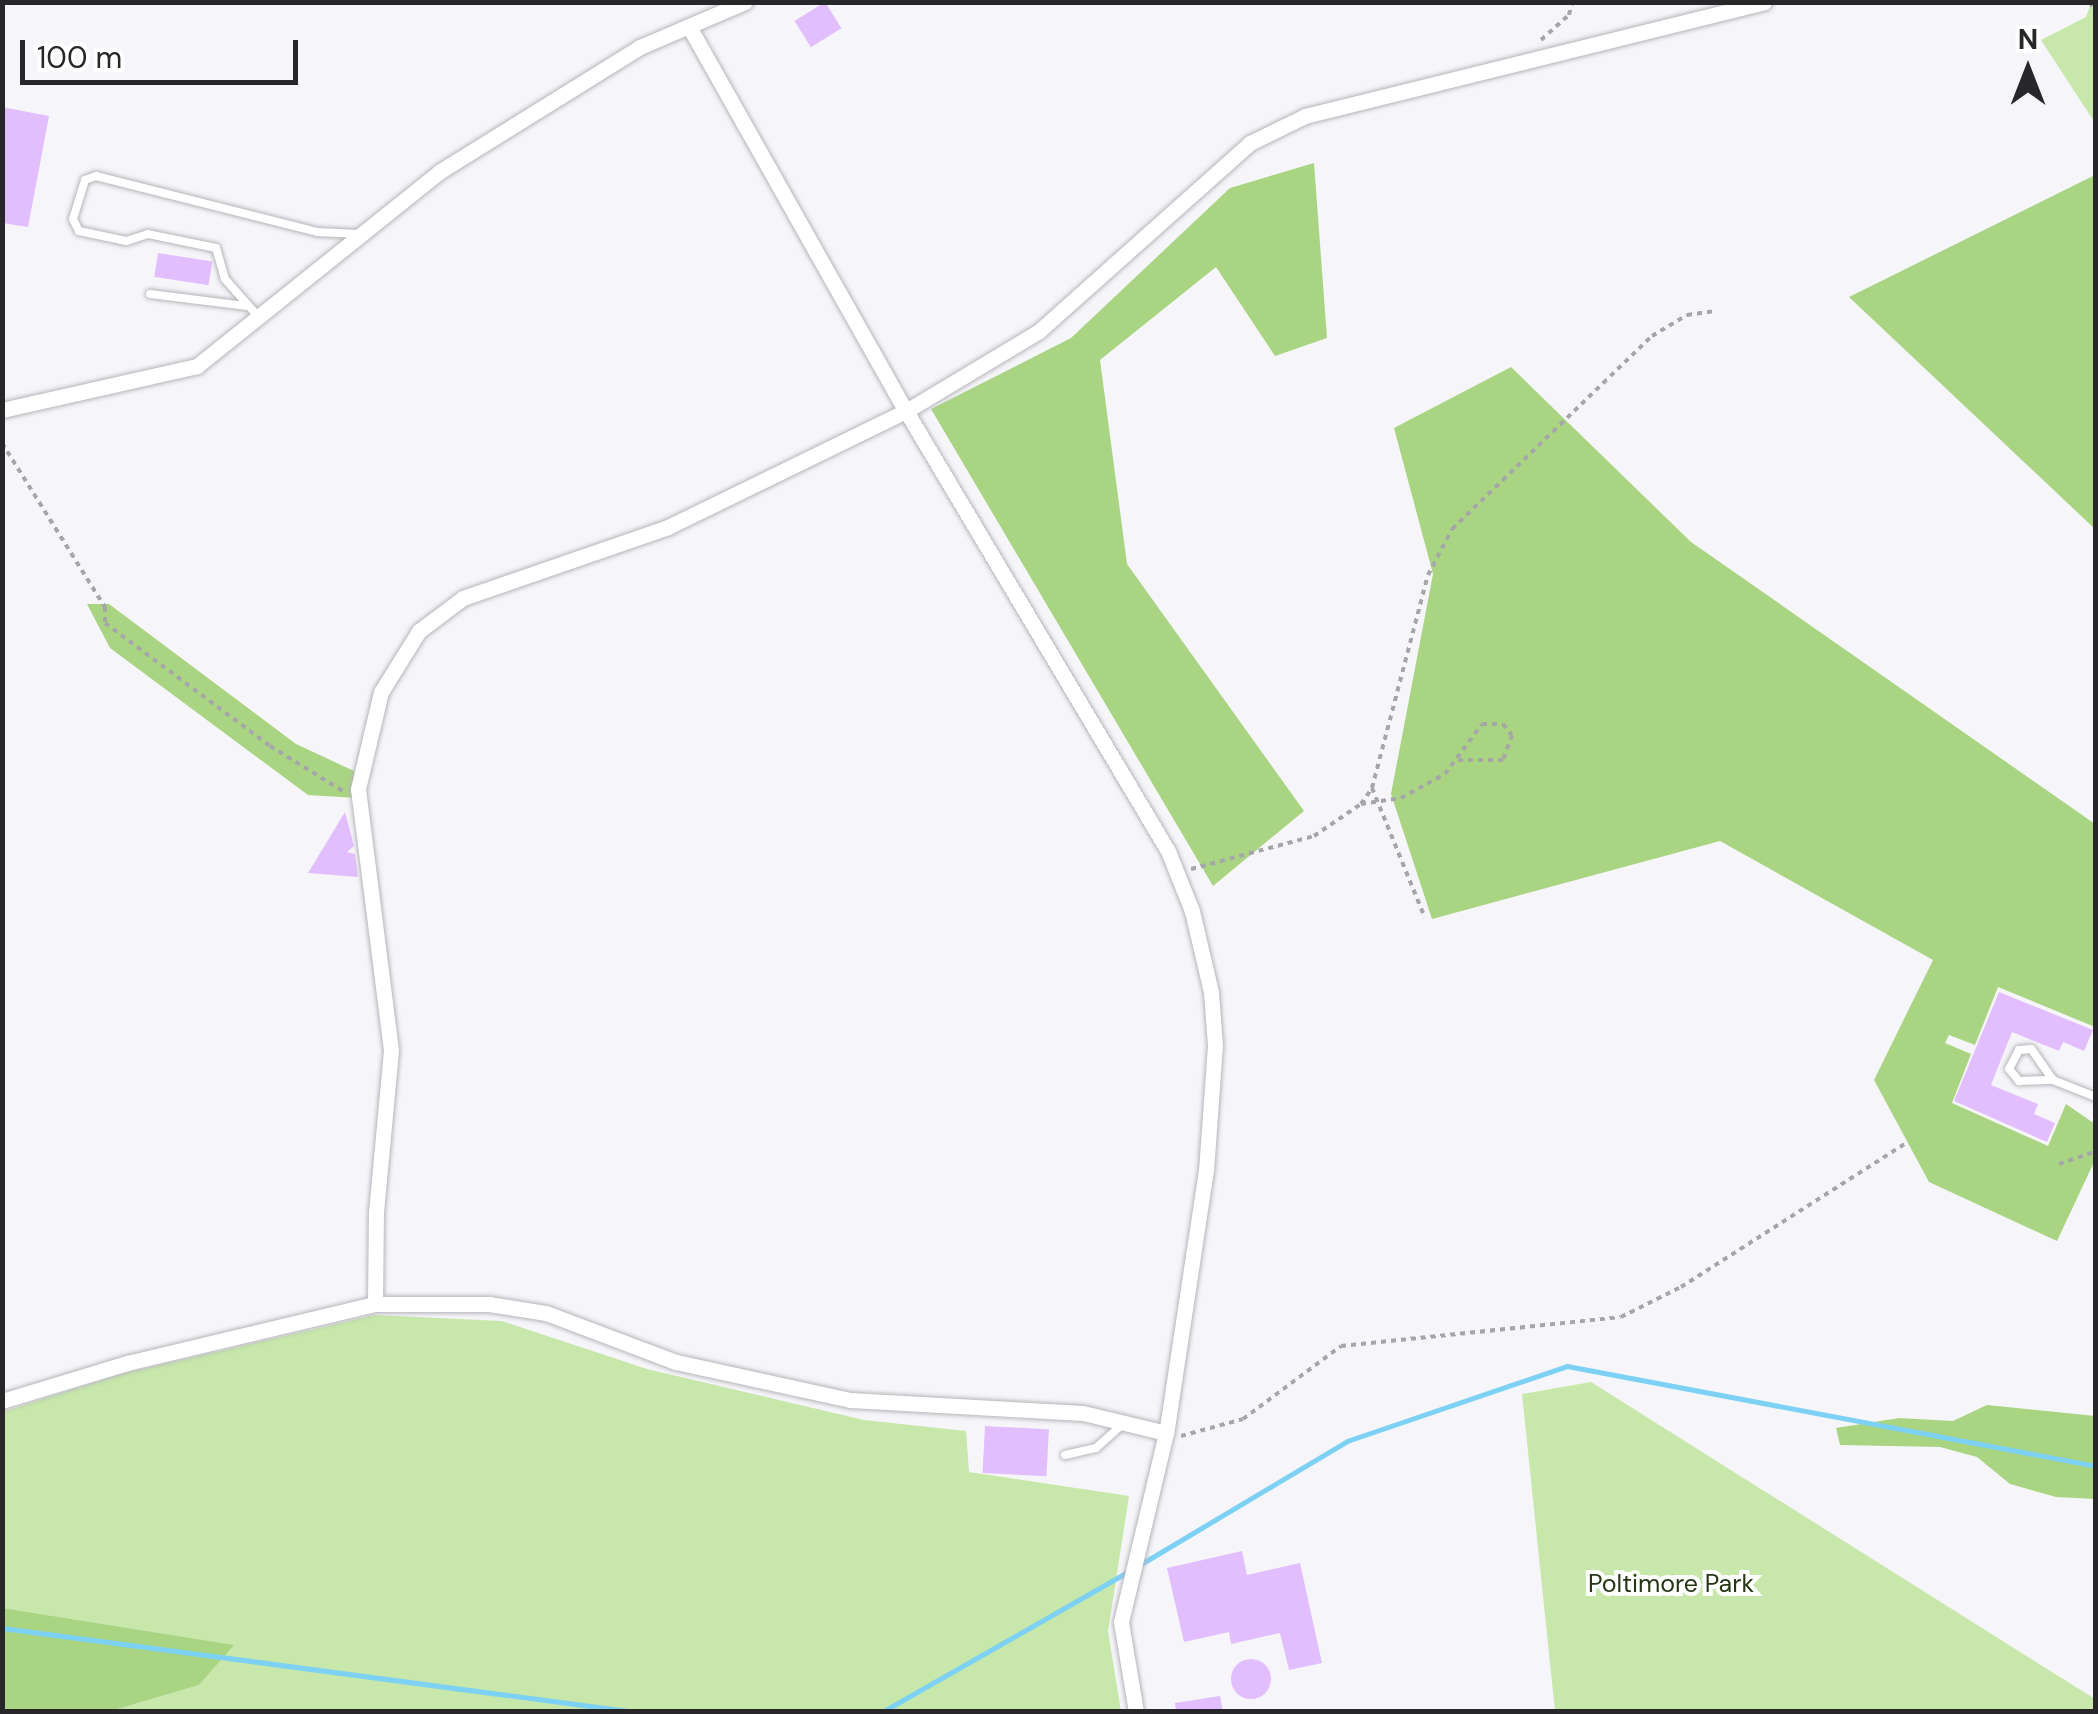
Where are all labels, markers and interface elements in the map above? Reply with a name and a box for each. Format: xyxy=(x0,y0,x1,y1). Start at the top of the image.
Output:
scale bar xyxy=(25,20,302,82)
north arrow xyxy=(1978,20,2078,120)
text: N xyxy=(2018,21,2038,58)
text: 100 m xyxy=(37,38,122,77)
park label: Poltimore Park xyxy=(1588,1569,1754,1599)

